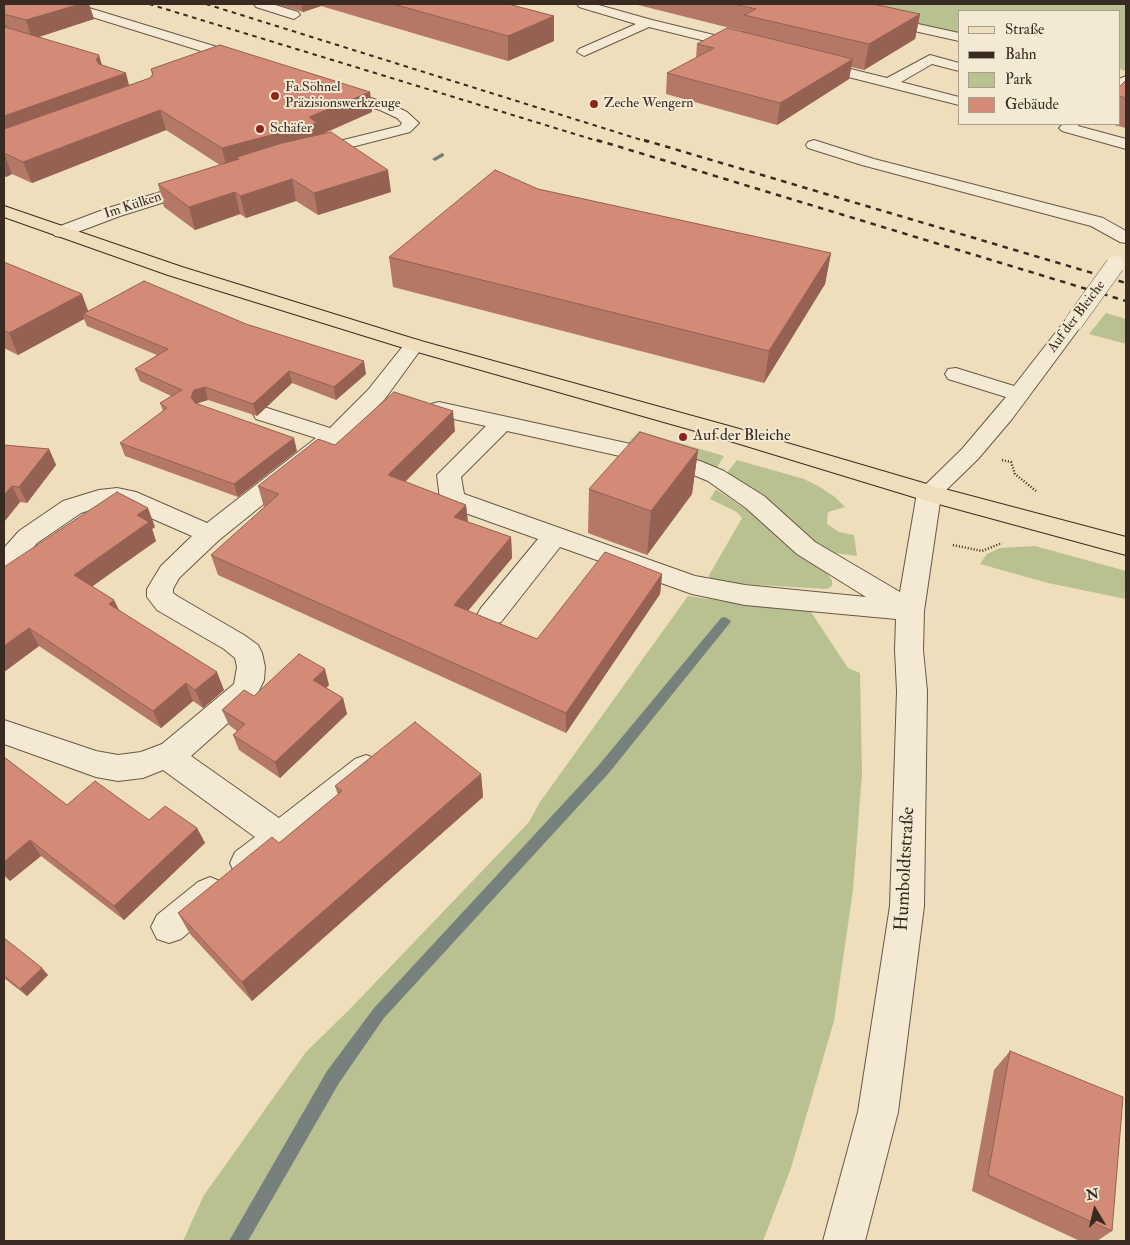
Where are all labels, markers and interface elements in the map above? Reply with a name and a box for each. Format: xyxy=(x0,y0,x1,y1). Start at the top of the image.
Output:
legend xyxy=(958,10,1120,125)
text: Straße xyxy=(1005,20,1044,39)
text: Bahn xyxy=(1005,45,1037,64)
text: Park xyxy=(1005,70,1032,89)
place label: Fa.Söhnel Präzisionswerkzeuge xyxy=(285,80,401,112)
marker: Fa.Söhnel Präzisionswerkzeuge xyxy=(269,90,281,102)
text: Gebäude xyxy=(1005,95,1059,114)
place label: Zeche Wengern xyxy=(604,96,693,112)
marker: Zeche Wengern xyxy=(588,98,600,110)
place label: Schäfer xyxy=(270,121,312,137)
marker: Schäfer xyxy=(254,123,266,135)
street label: Im Külken xyxy=(102,189,164,223)
street label: Auf der Bleiche xyxy=(1045,278,1109,356)
place label: Auf der Bleiche xyxy=(693,427,791,447)
marker: Auf der Bleiche xyxy=(677,431,689,443)
street label: Humboldtstraße xyxy=(891,806,921,932)
north arrow xyxy=(1070,1185,1120,1235)
text: N xyxy=(1085,1185,1100,1204)

